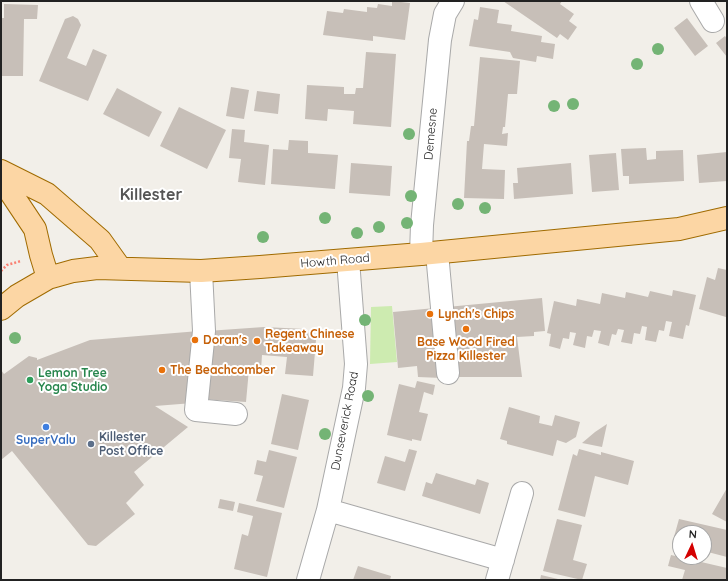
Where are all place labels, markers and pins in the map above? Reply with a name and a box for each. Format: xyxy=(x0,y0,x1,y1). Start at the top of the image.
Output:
place label: Lynch's Chips xyxy=(438,307,514,321)
marker: Lynch's Chips xyxy=(425,309,435,319)
marker: Base Wood Fired Pizza Killester xyxy=(461,324,471,334)
place label: Regent Chinese Takeaway xyxy=(265,327,355,355)
place label: Doran's xyxy=(203,333,247,347)
marker: Doran's xyxy=(190,335,200,345)
place label: Base Wood Fired Pizza Killester xyxy=(417,335,515,363)
marker: Regent Chinese Takeaway xyxy=(252,336,262,346)
place label: The Beachcomber xyxy=(170,363,275,377)
marker: The Beachcomber xyxy=(157,365,167,375)
place label: Lemon Tree Yoga Studio xyxy=(38,366,108,394)
marker: Lemon Tree Yoga Studio xyxy=(25,375,35,385)
marker: SuperValu xyxy=(41,422,51,432)
place label: Killester Post Office xyxy=(99,430,163,458)
place label: SuperValu xyxy=(16,433,76,447)
marker: Killester Post Office xyxy=(86,439,96,449)

